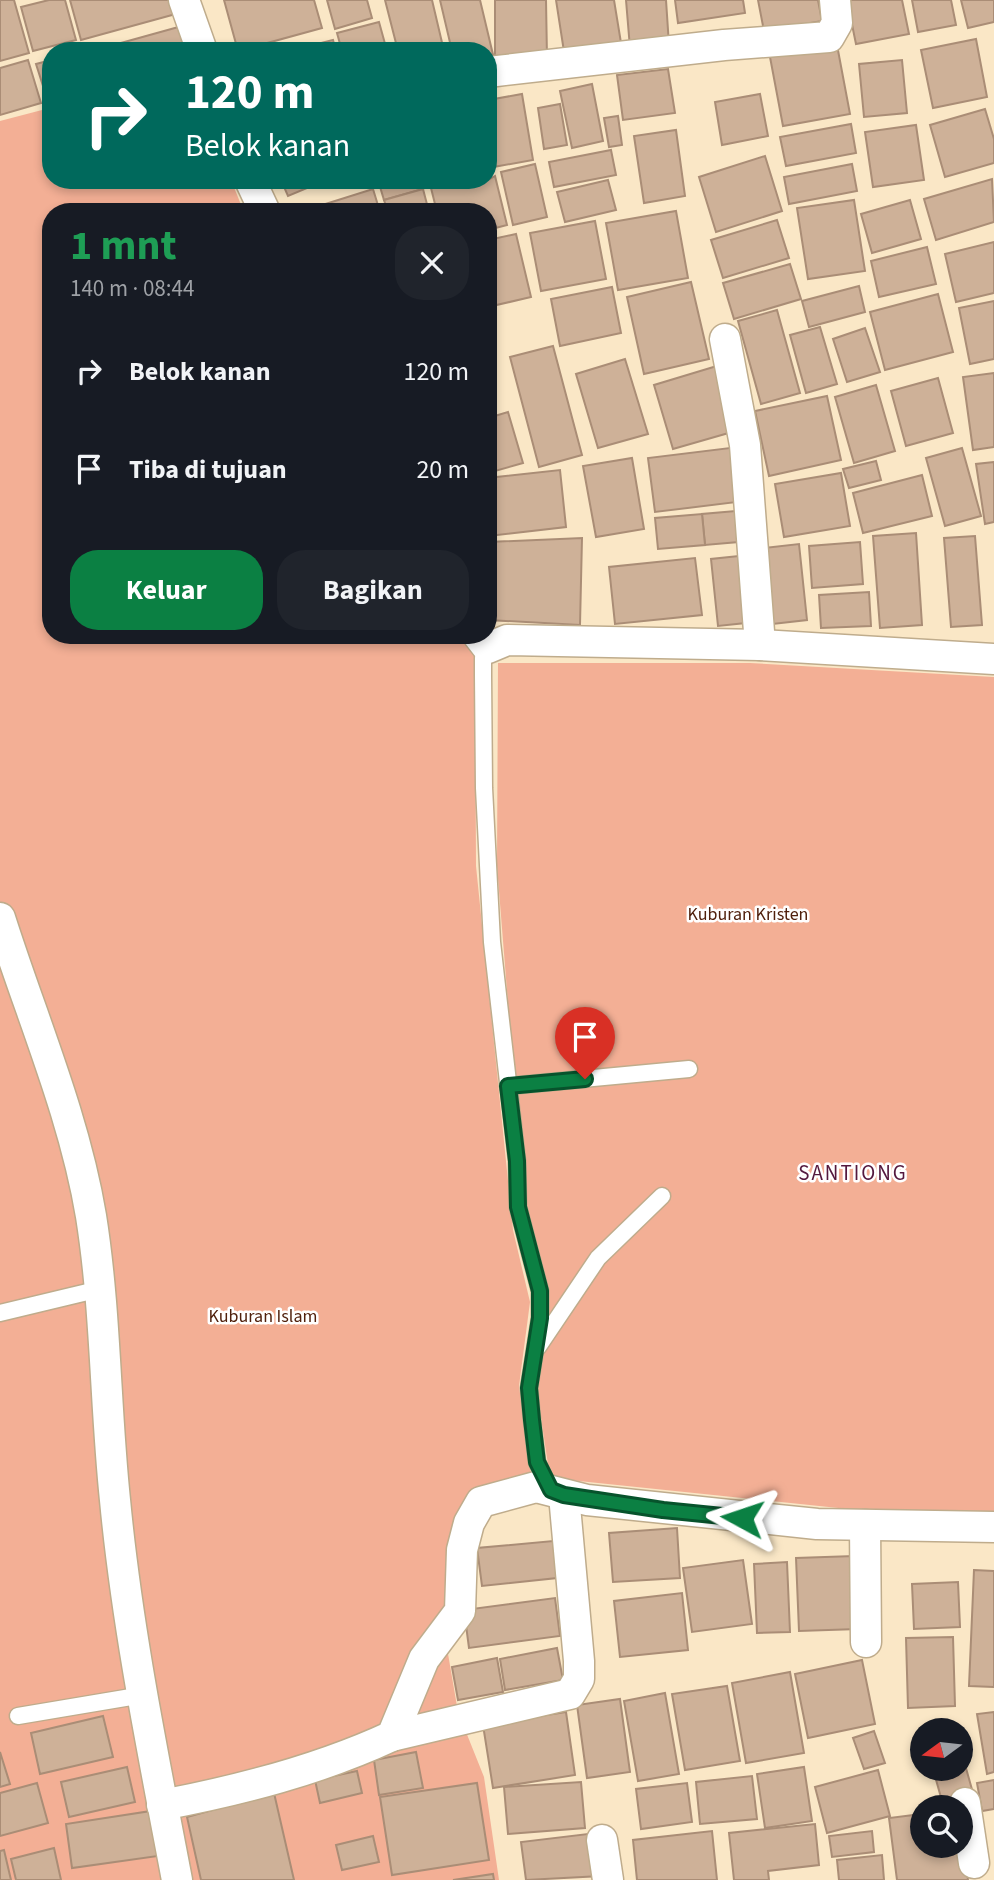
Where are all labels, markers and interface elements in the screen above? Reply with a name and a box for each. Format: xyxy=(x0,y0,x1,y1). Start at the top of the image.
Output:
text: 120 m xyxy=(185,58,314,128)
icon: right xyxy=(70,70,161,161)
text: Belok kanan xyxy=(185,123,350,169)
text: 1 mnt xyxy=(70,216,177,276)
button: close xyxy=(395,226,469,300)
text: 140 m · 08:44 xyxy=(70,272,194,305)
icon: right xyxy=(70,352,108,390)
text: Belok kanan xyxy=(129,353,271,390)
text: 120 m xyxy=(403,353,469,390)
icon: arrive xyxy=(70,450,108,488)
text: Tiba di tujuan xyxy=(129,451,287,488)
text: 20 m xyxy=(416,451,469,488)
button: Keluar xyxy=(70,550,263,630)
button: Bagikan xyxy=(277,550,469,630)
park label: Kuburan Kristen xyxy=(688,902,808,927)
pin xyxy=(555,1007,615,1079)
icon: arrive xyxy=(566,1018,604,1056)
district label: SANTIONG xyxy=(798,1158,908,1188)
park label: Kuburan Islam xyxy=(209,1304,317,1329)
position arrow xyxy=(705,1481,779,1555)
north arrow xyxy=(910,1718,973,1782)
map controls xyxy=(910,1718,973,1858)
button: search xyxy=(910,1795,973,1858)

